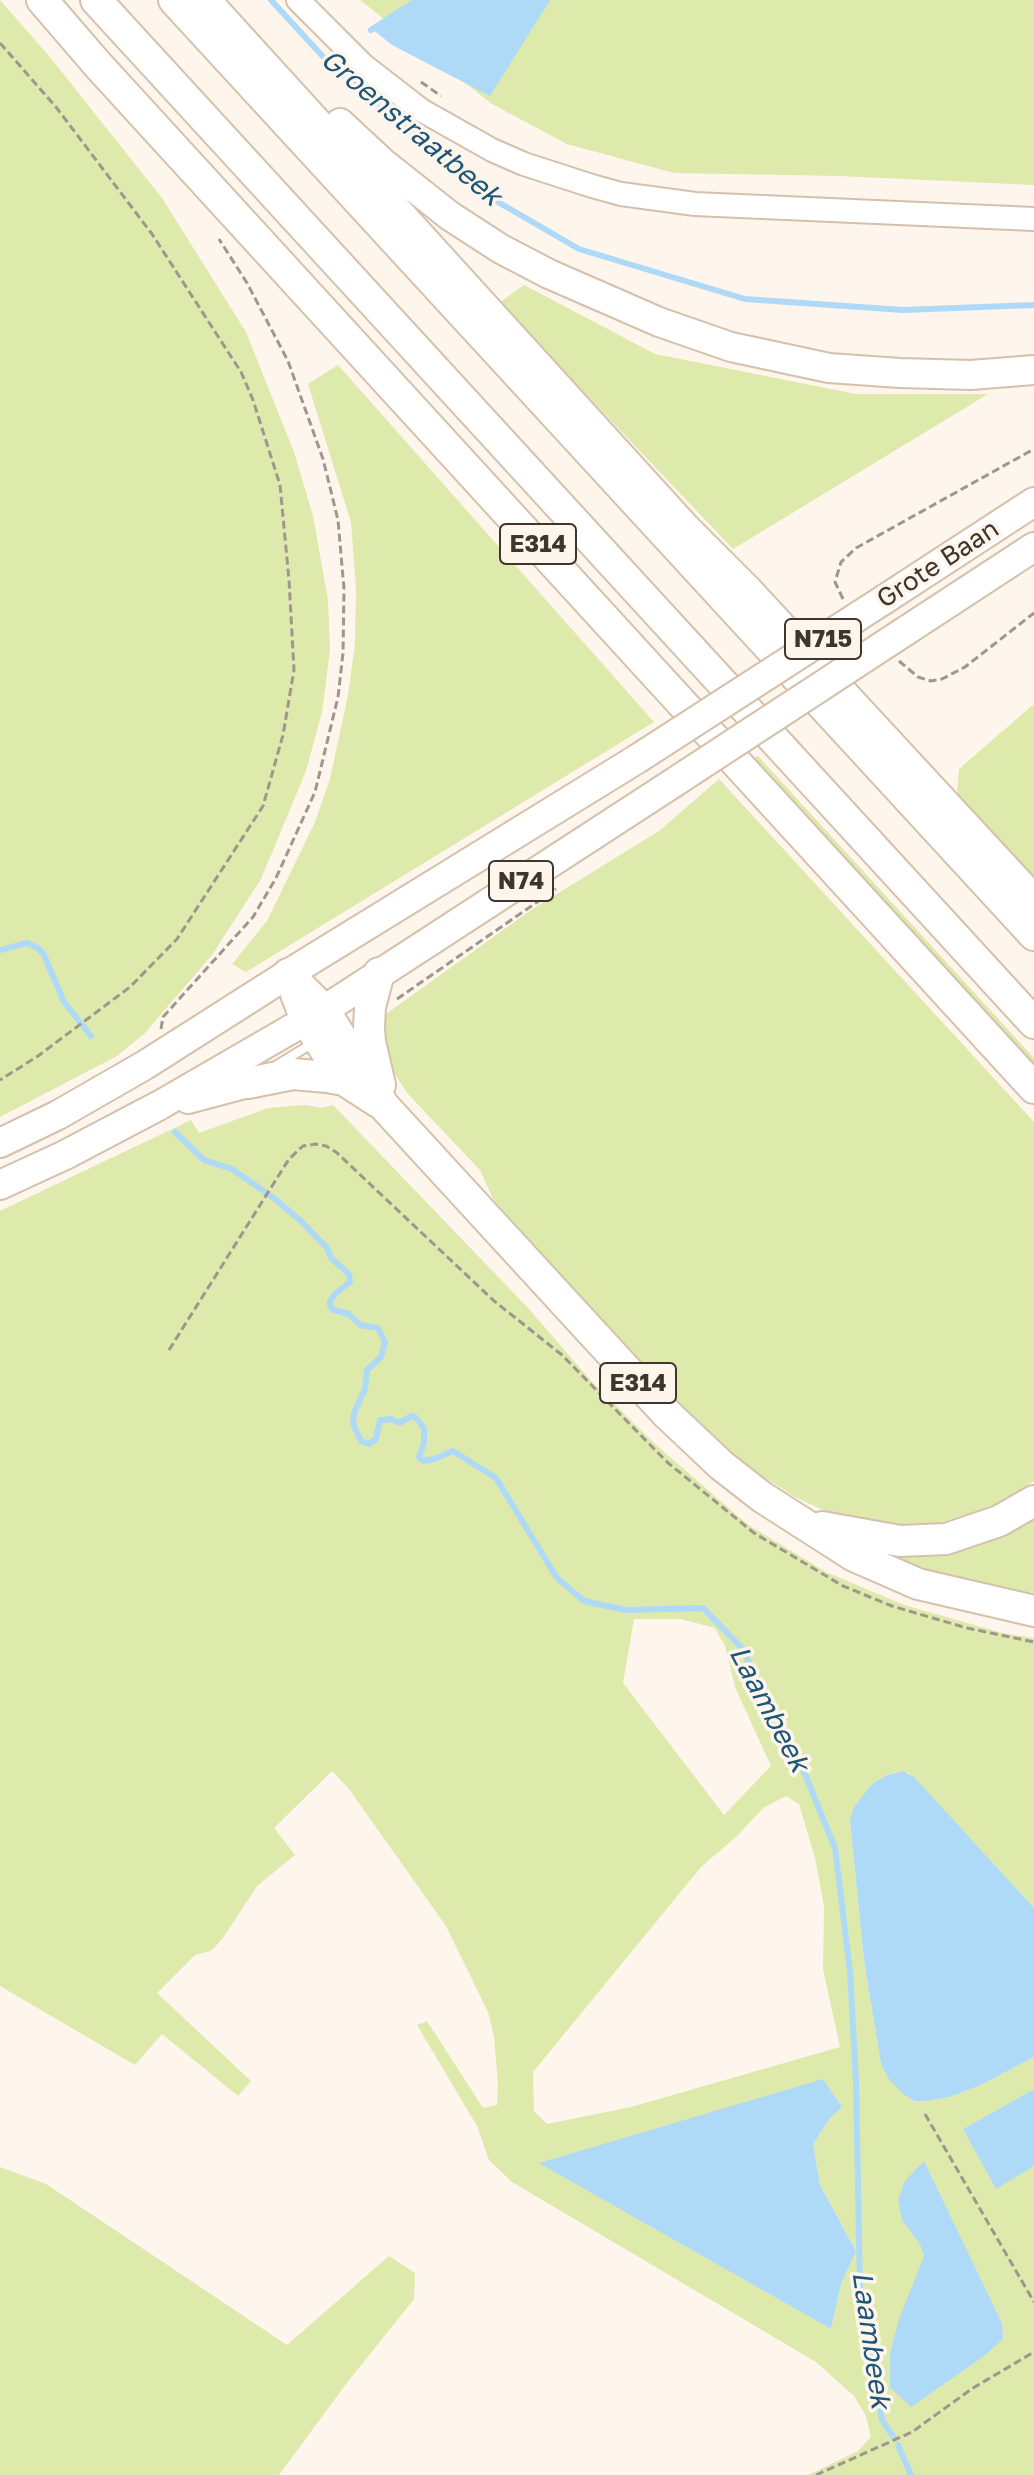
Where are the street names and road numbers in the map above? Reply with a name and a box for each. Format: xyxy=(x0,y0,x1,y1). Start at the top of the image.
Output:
street label: Grote Baan xyxy=(871,513,1005,615)
road number: E314 xyxy=(500,524,576,564)
road number: N715 xyxy=(785,619,861,659)
road number: N74 xyxy=(489,861,553,901)
road number: E314 xyxy=(600,1363,676,1403)

